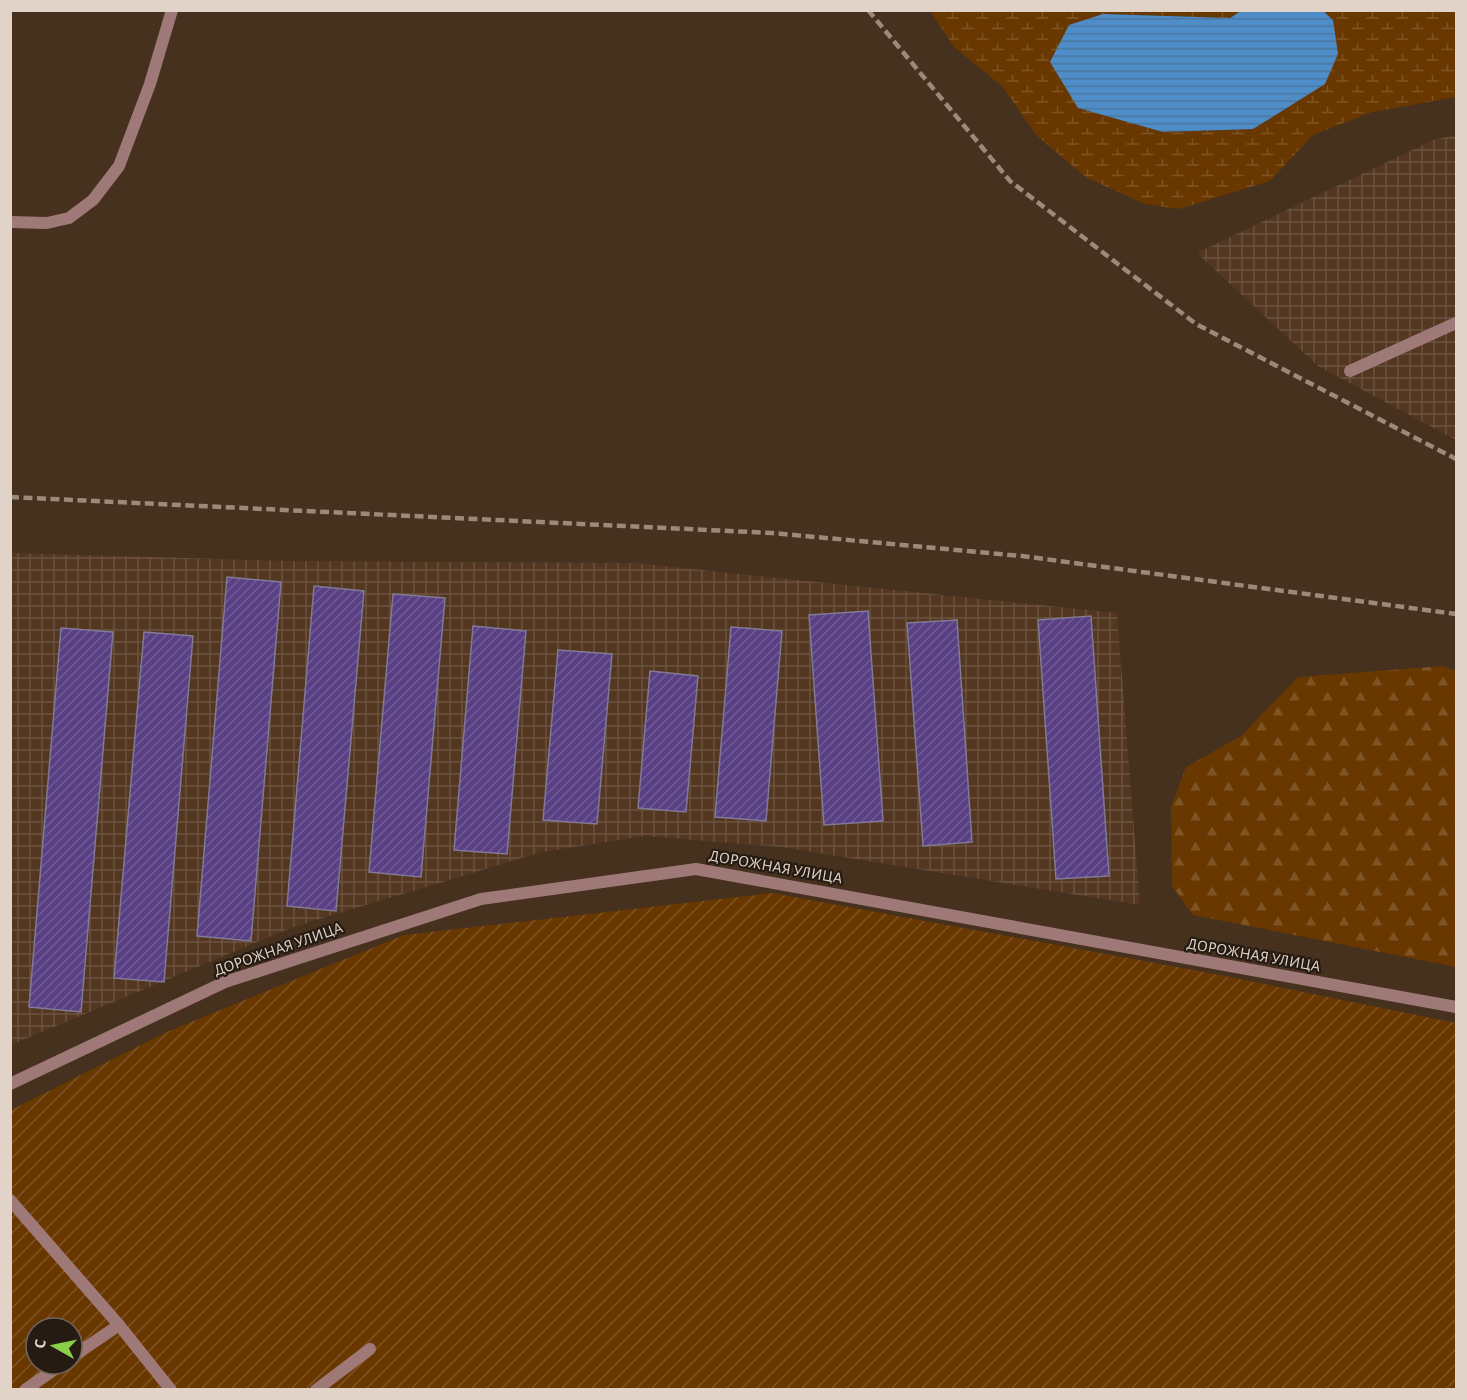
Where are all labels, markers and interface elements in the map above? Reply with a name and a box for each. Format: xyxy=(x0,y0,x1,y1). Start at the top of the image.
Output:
street label: ДОРОЖНАЯ УЛИЦА xyxy=(708,847,844,887)
street label: ДОРОЖНАЯ УЛИЦА xyxy=(212,919,345,979)
street label: ДОРОЖНАЯ УЛИЦА xyxy=(1186,935,1322,975)
north arrow xyxy=(24,1316,84,1376)
text: С xyxy=(32,1338,49,1349)

